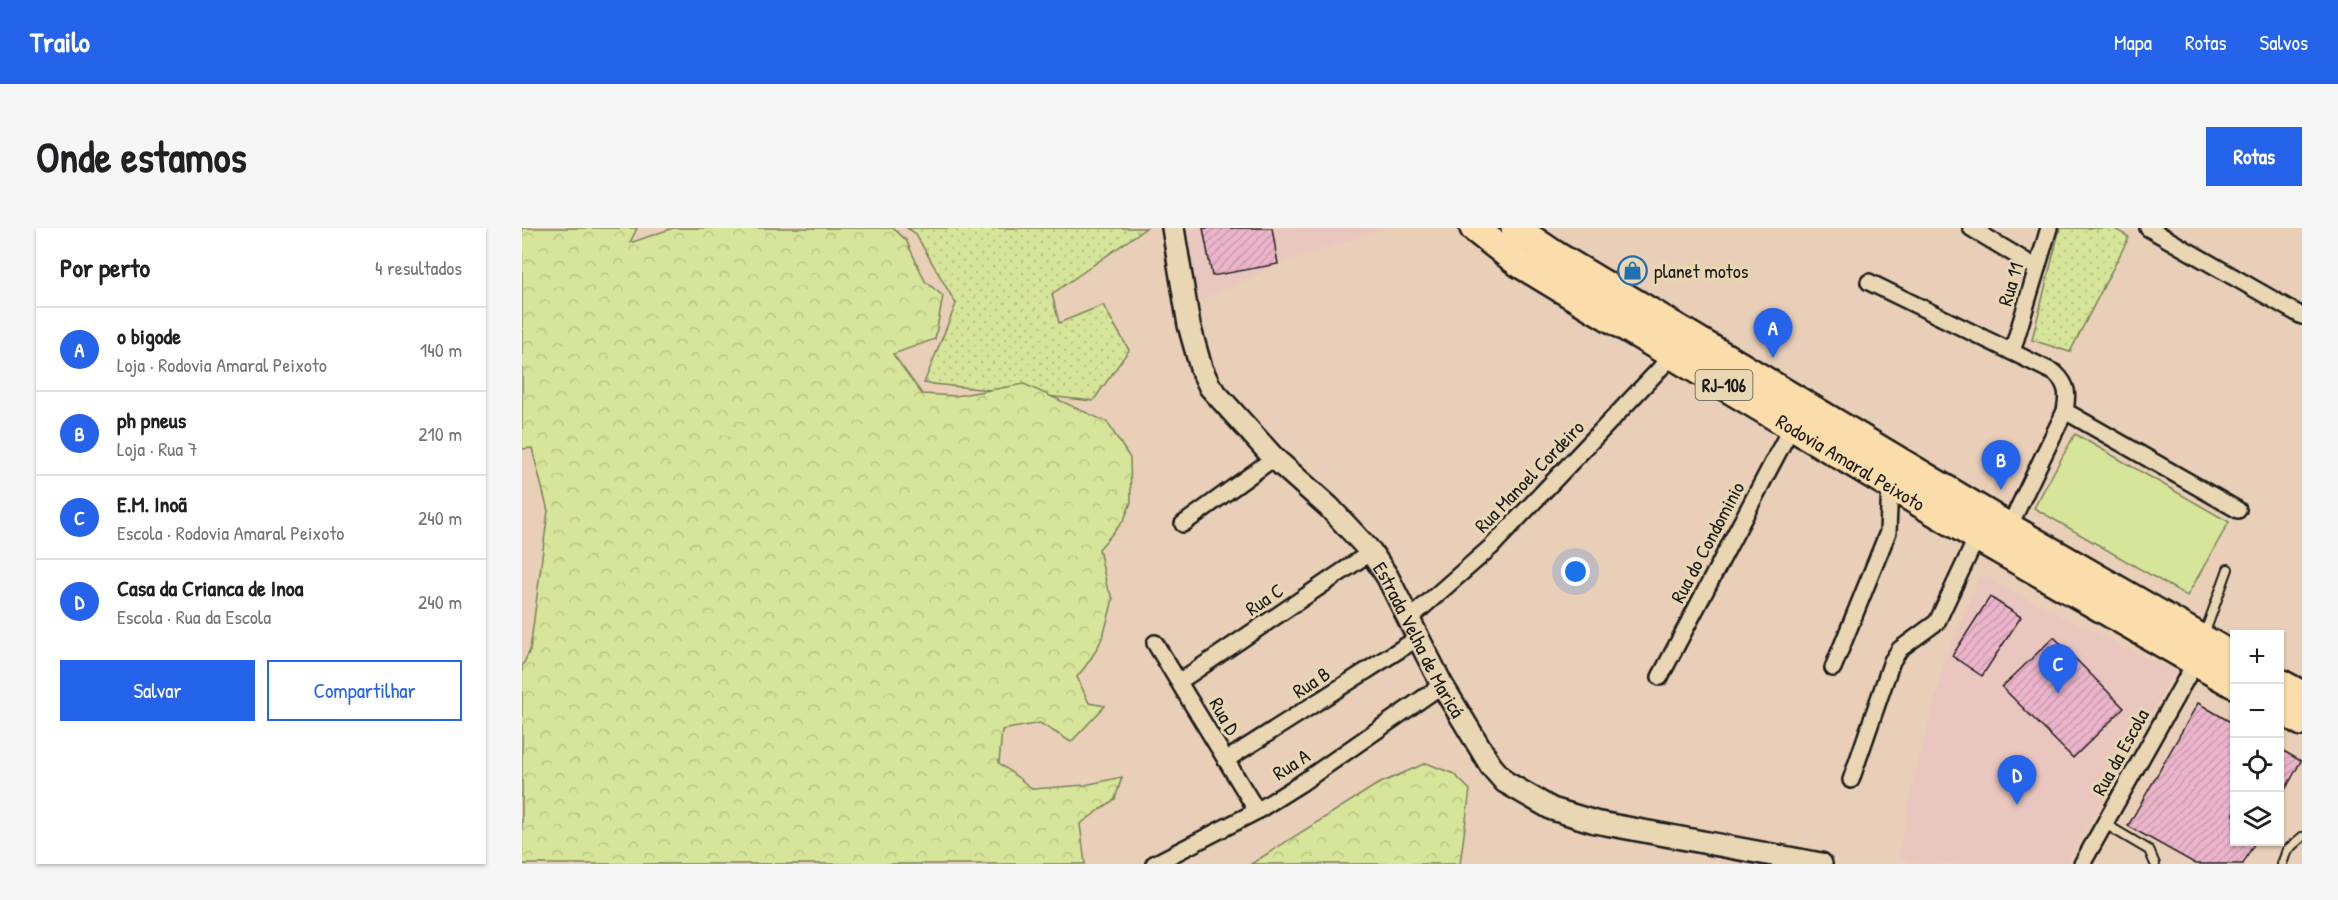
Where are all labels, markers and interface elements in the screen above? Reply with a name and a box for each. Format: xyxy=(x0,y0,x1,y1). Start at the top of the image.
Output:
text: Trailo xyxy=(30,23,90,61)
text: Mapa xyxy=(2114,28,2152,57)
text: Rotas xyxy=(2185,28,2227,57)
text: Salvos xyxy=(2260,28,2308,57)
button: Rotas xyxy=(2206,127,2302,186)
text: Onde estamos xyxy=(36,128,247,185)
text: Por perto xyxy=(60,250,150,285)
text: 4 resultados xyxy=(375,254,462,281)
shop icon: planet motos xyxy=(1617,254,1649,286)
place label: planet motos xyxy=(1654,257,1749,284)
street label: Rua 11 xyxy=(1991,259,2029,309)
pin: A xyxy=(1754,308,1792,358)
text: o bigode xyxy=(117,321,181,351)
text: A xyxy=(75,336,84,363)
text: 140 m xyxy=(420,336,462,363)
text: Loja · Rodovia Amaral Peixoto xyxy=(117,351,327,378)
road number: RJ-106 xyxy=(1696,370,1752,400)
text: ph pneus xyxy=(117,405,186,435)
street label: Rodovia Amaral Peixoto xyxy=(1772,407,1930,517)
street label: Rua Manoel Cordeiro xyxy=(1468,414,1590,538)
text: B xyxy=(74,420,85,447)
text: 210 m xyxy=(418,420,462,447)
text: Loja · Rua 7 xyxy=(117,435,198,462)
pin: B xyxy=(1982,440,2020,490)
street label: Rua do Condominio xyxy=(1664,477,1750,607)
text: E.M. Inoã xyxy=(117,489,187,519)
text: C xyxy=(74,504,85,531)
text: 240 m xyxy=(418,504,462,531)
text: Escola · Rodovia Amaral Peixoto xyxy=(117,519,344,546)
street label: Estrada Velha de Maricá xyxy=(1367,556,1472,723)
your location xyxy=(1561,557,1590,586)
text: Casa da Crianca de Inoa xyxy=(117,573,303,603)
street label: Rua C xyxy=(1240,576,1288,622)
text: D xyxy=(75,588,84,615)
text: 240 m xyxy=(418,588,462,615)
text: Escola · Rua da Escola xyxy=(117,603,271,630)
map controls xyxy=(2230,630,2284,846)
button: + xyxy=(2230,630,2284,684)
pin: C xyxy=(2038,644,2078,694)
button: Salvar xyxy=(60,660,255,721)
button: Compartilhar xyxy=(267,660,462,721)
street label: Rua B xyxy=(1287,660,1335,704)
button: − xyxy=(2230,684,2284,738)
street label: Rua D xyxy=(1204,692,1247,740)
street label: Rua da Escola xyxy=(2085,704,2155,800)
button: locate xyxy=(2230,738,2284,792)
street label: Rua A xyxy=(1267,742,1315,786)
pin: D xyxy=(1998,756,2036,805)
button: layers xyxy=(2230,792,2284,846)

